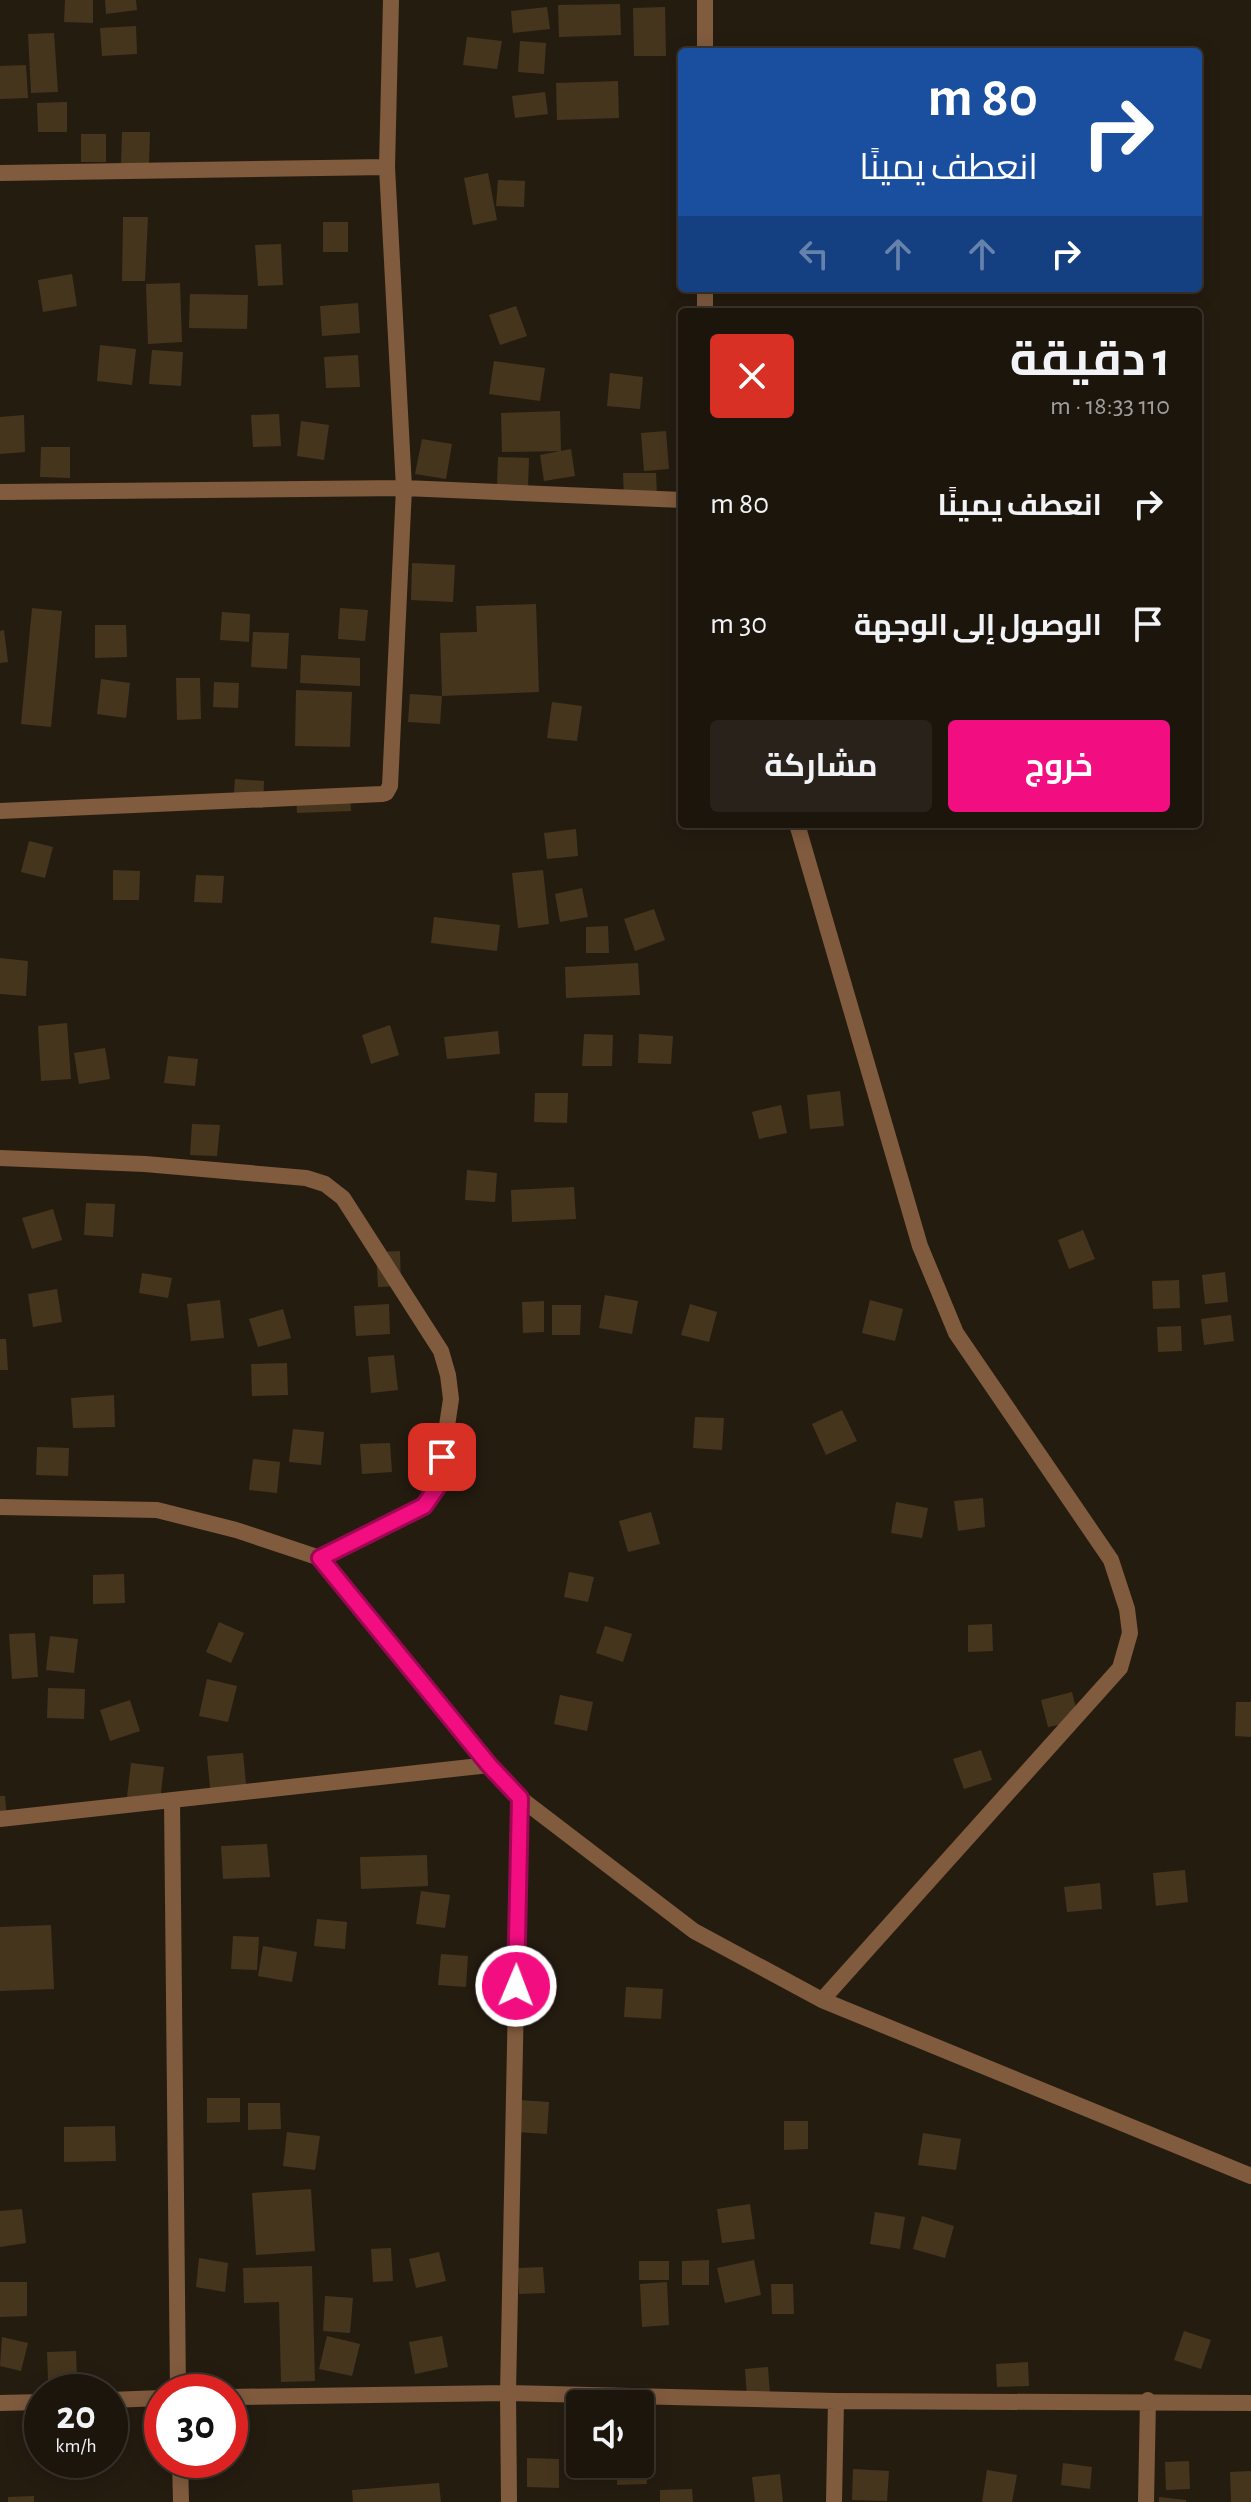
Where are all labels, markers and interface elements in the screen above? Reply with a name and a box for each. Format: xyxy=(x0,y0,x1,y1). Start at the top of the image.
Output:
text: 80 m xyxy=(928,70,1038,126)
icon: right xyxy=(1066,80,1170,184)
text: انعطف يمينًا xyxy=(859,150,1038,186)
icon: left xyxy=(792,232,836,276)
icon: ahead xyxy=(876,232,920,276)
icon: ahead xyxy=(960,232,1004,276)
icon: right xyxy=(1044,232,1088,276)
button: close xyxy=(710,334,794,418)
text: 1 دقيقة xyxy=(1010,337,1170,385)
text: 110 m · 18:33 xyxy=(1050,393,1170,419)
icon: right xyxy=(1126,482,1170,526)
text: 80 m xyxy=(710,489,769,519)
text: انعطف يمينًا xyxy=(938,491,1102,521)
icon: arrive xyxy=(1126,602,1170,646)
text: 30 m xyxy=(710,609,767,639)
text: الوصول إلى الوجهة xyxy=(854,611,1102,641)
button: مشاركة xyxy=(710,720,932,812)
button: خروج xyxy=(948,720,1170,812)
pin xyxy=(408,1423,476,1491)
icon: arrive xyxy=(420,1435,464,1479)
position arrow xyxy=(474,1944,558,2028)
speed limit sign: 30 xyxy=(144,2374,248,2478)
map controls xyxy=(566,2390,654,2478)
button: sound xyxy=(566,2390,654,2478)
text: 20 xyxy=(56,2396,96,2436)
text: km/h xyxy=(55,2436,97,2456)

